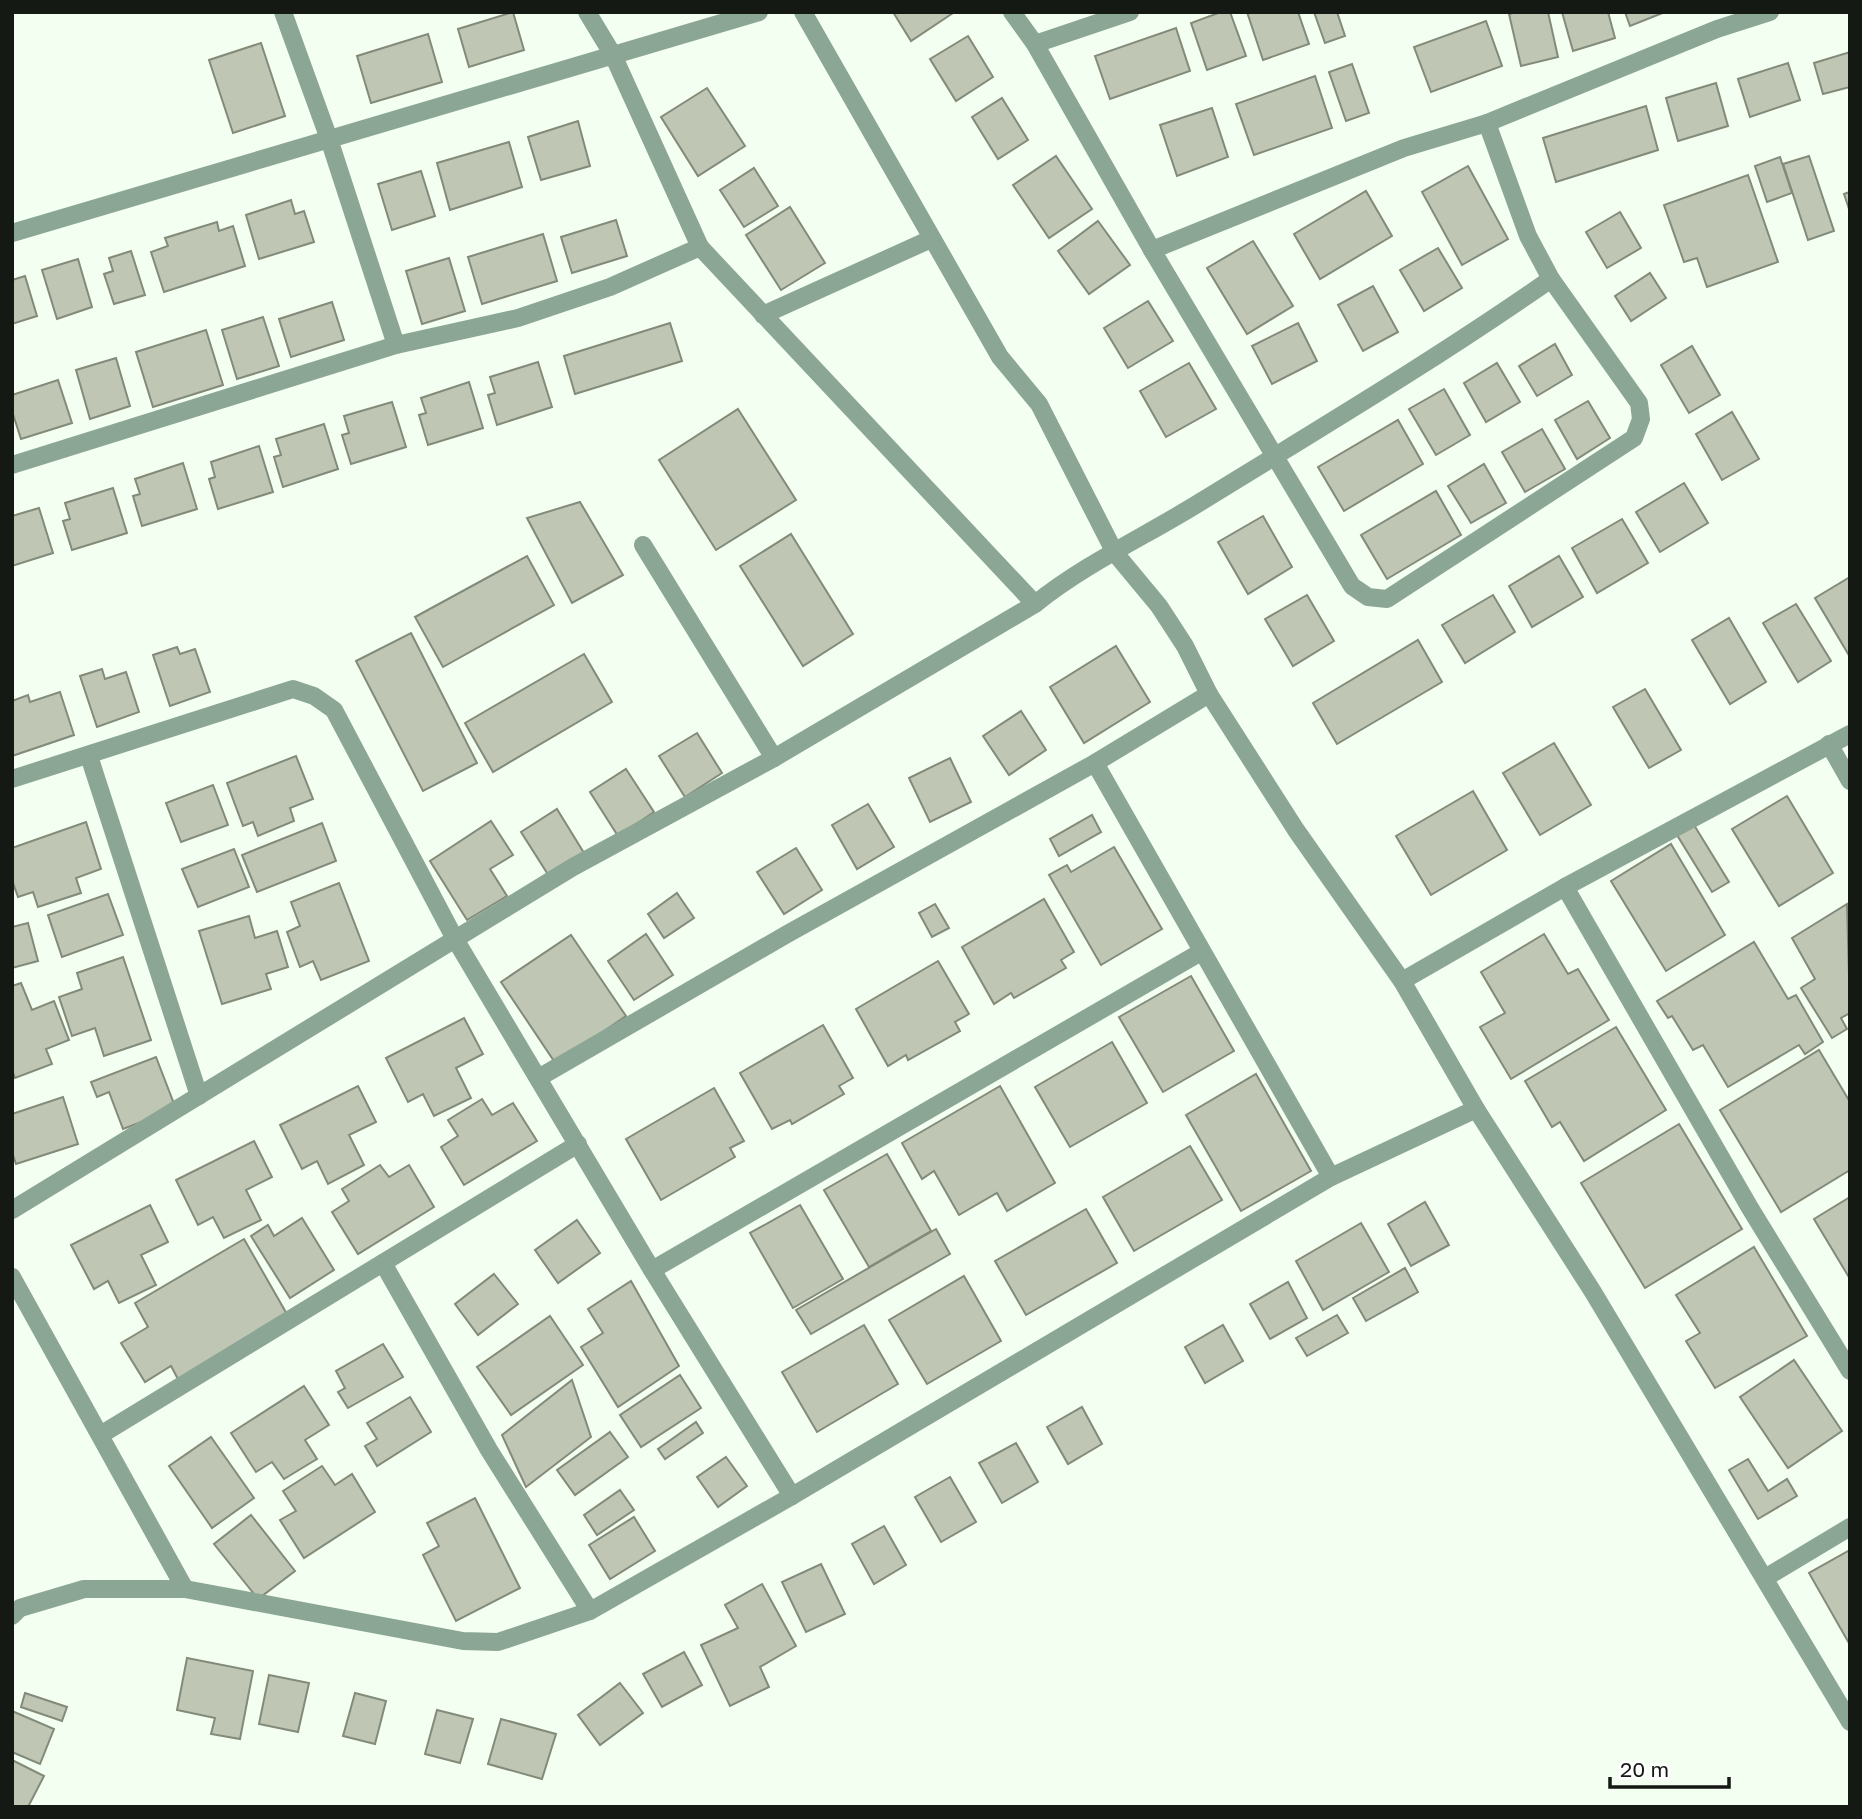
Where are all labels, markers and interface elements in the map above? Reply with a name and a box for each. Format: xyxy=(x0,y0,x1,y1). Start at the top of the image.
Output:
scale bar xyxy=(1610,1745,1729,1789)
text: 20 m xyxy=(1620,1756,1669,1782)

